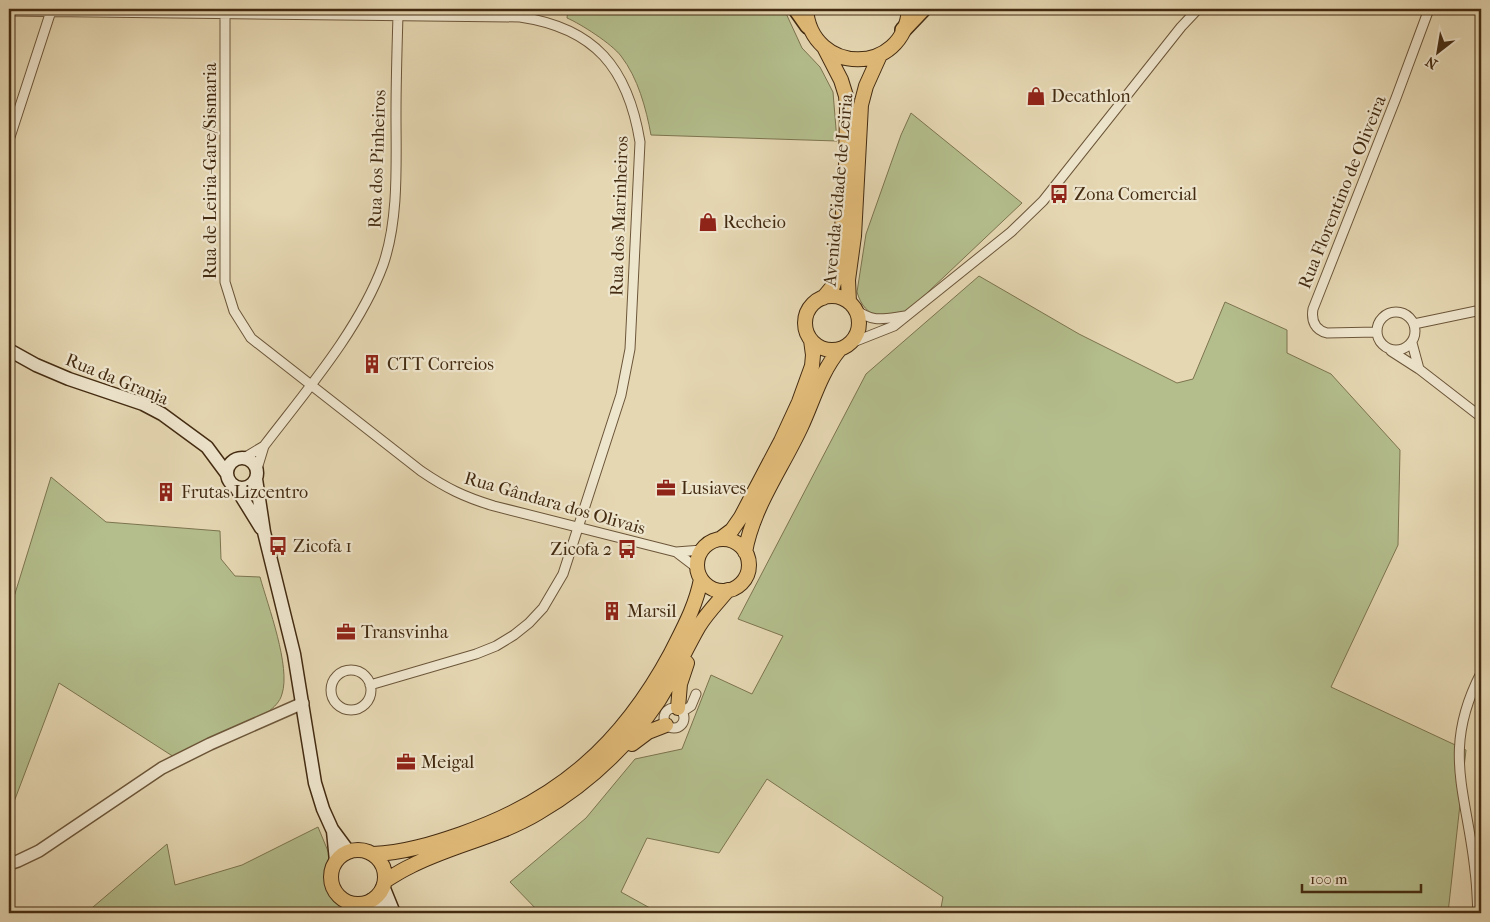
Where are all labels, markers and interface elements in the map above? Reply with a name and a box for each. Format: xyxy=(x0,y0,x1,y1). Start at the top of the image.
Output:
north arrow xyxy=(1412,28,1462,78)
text: N xyxy=(1422,52,1440,73)
street label: Rua de Leiria-Gare/Sismaria xyxy=(200,62,221,279)
shop icon: Decathlon xyxy=(1025,85,1047,107)
place label: Decathlon xyxy=(1051,86,1131,107)
street label: Rua dos Pinheiros xyxy=(365,89,390,229)
street label: Avenida Cidade de Leiria xyxy=(820,92,857,288)
street label: Rua Florentino de Oliveira xyxy=(1294,92,1391,292)
street label: Rua dos Marinheiros xyxy=(606,135,633,297)
bus stop icon: Zona Comercial xyxy=(1048,183,1070,205)
place label: Zona Comercial xyxy=(1074,184,1197,205)
shop icon: Recheio xyxy=(697,211,719,233)
place label: Recheio xyxy=(723,212,786,233)
street label: Rua da Granja xyxy=(62,349,172,410)
building icon: CTT Correios xyxy=(361,353,383,375)
place label: CTT Correios xyxy=(387,354,494,375)
street label: Rua Gândara dos Olivais xyxy=(462,468,648,539)
office icon: Lusiaves xyxy=(655,477,677,499)
place label: Lusiaves xyxy=(681,478,747,499)
building icon: Frutas Lizcentro xyxy=(155,481,177,503)
place label: Frutas Lizcentro xyxy=(181,482,308,503)
bus stop icon: Zicofa 1 xyxy=(267,535,289,557)
place label: Zicofa 1 xyxy=(293,536,352,557)
bus stop icon: Zicofa 2 xyxy=(616,538,638,560)
place label: Zicofa 2 xyxy=(550,539,612,560)
building icon: Marsil xyxy=(601,600,623,622)
place label: Marsil xyxy=(627,601,676,622)
office icon: Transvinha xyxy=(335,621,357,643)
place label: Transvinha xyxy=(361,622,449,643)
office icon: Meigal xyxy=(395,751,417,773)
place label: Meigal xyxy=(421,752,474,773)
scale bar xyxy=(1302,862,1421,894)
text: 100 m xyxy=(1310,870,1348,888)

